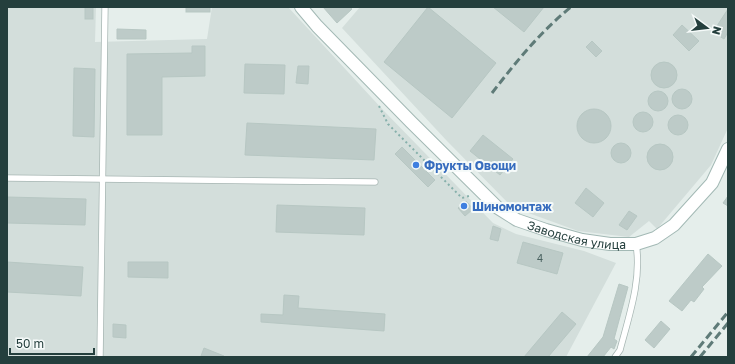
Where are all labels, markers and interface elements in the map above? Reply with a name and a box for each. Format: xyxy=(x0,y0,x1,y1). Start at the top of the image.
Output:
north arrow xyxy=(687,8,727,48)
text: N xyxy=(710,25,725,36)
place label: Фрукты Овощи xyxy=(424,158,516,173)
marker: Фрукты Овощи xyxy=(411,160,421,170)
place label: Шиномонтаж xyxy=(472,199,552,214)
marker: Шиномонтаж xyxy=(459,201,469,211)
street label: Заводская улица xyxy=(526,217,626,252)
house number: 4 xyxy=(537,252,543,264)
scale bar xyxy=(10,330,94,356)
text: 50 m xyxy=(16,336,44,351)

